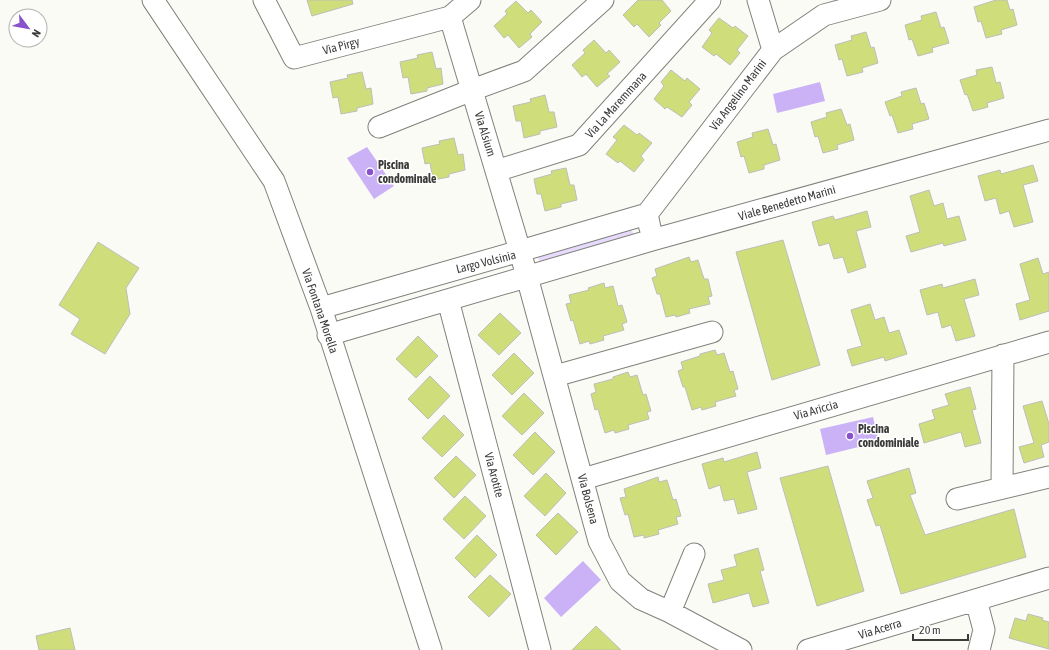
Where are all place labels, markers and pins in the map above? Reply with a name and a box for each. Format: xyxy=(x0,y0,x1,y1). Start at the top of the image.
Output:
place label: Piscina condominale xyxy=(378,158,437,186)
marker: Piscina condominale xyxy=(365,167,375,177)
place label: Piscina condominiale xyxy=(858,422,920,450)
marker: Piscina condominiale xyxy=(845,431,855,441)

